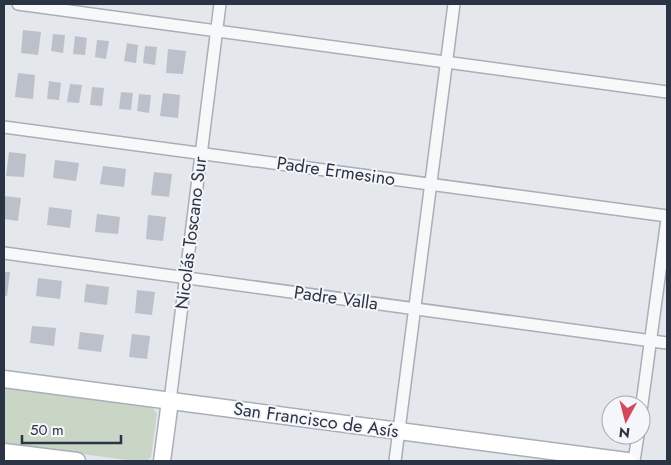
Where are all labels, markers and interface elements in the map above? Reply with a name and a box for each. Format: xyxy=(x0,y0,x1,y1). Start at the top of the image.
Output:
street label: Padre Ermesino xyxy=(275,150,397,192)
street label: Nicolás Toscano Sur xyxy=(169,154,213,311)
street label: Padre Valla xyxy=(292,279,380,317)
north arrow xyxy=(601,395,651,445)
street label: San Francisco de Asís xyxy=(232,396,400,444)
scale bar xyxy=(22,412,121,444)
text: 50 m xyxy=(30,419,64,441)
text: N xyxy=(618,422,631,444)

